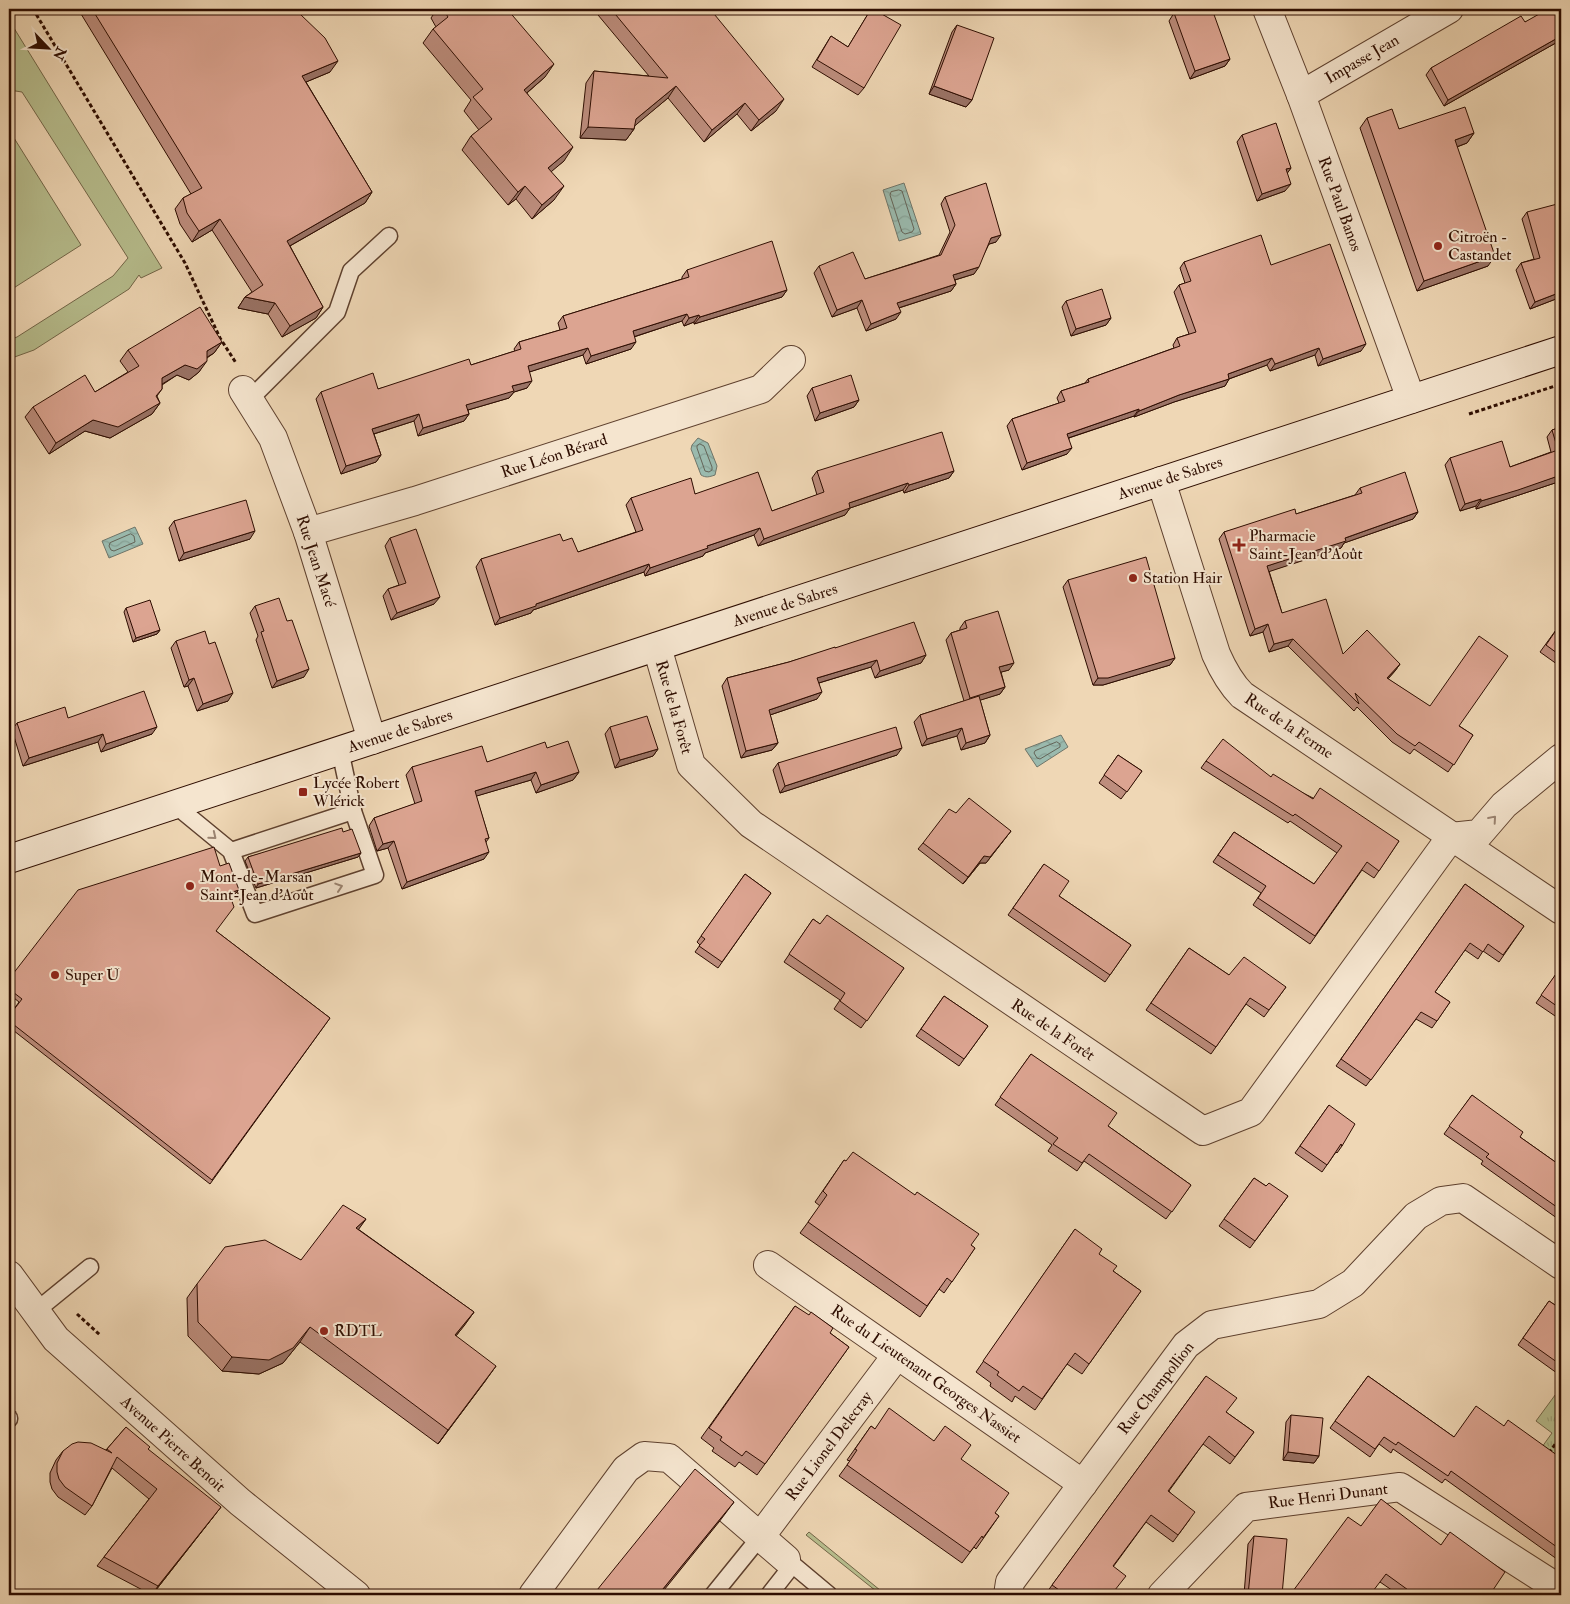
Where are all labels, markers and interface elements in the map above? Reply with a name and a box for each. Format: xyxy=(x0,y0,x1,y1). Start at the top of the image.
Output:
north arrow xyxy=(22,22,72,72)
street label: Impasse Jean xyxy=(1321,30,1403,89)
text: N xyxy=(49,43,70,63)
street label: Rue Paul Banos xyxy=(1314,154,1366,254)
place label: Citroën - Castandet xyxy=(1448,227,1511,265)
marker: Citroën - Castandet xyxy=(1432,240,1444,252)
street label: Rue Léon Bérard xyxy=(498,429,610,483)
street label: Avenue de Sabres xyxy=(1114,452,1225,505)
street label: Rue Jean Macé xyxy=(291,512,340,610)
place label: Pharmacie Saint-Jean d'Août xyxy=(1249,526,1363,565)
marker: Pharmacie Saint-Jean d'Août xyxy=(1233,539,1245,551)
place label: Station Hair xyxy=(1143,568,1222,588)
marker: Station Hair xyxy=(1127,572,1139,584)
street label: Avenue de Sabres xyxy=(729,579,840,632)
street label: Rue de la Forêt xyxy=(651,658,697,756)
street label: Rue de la Ferme xyxy=(1241,689,1338,763)
street label: Avenue de Sabres xyxy=(344,705,455,758)
place label: Lycée Robert Wlérick xyxy=(312,773,399,811)
marker: Lycée Robert Wlérick xyxy=(297,786,309,798)
one-way arrow xyxy=(1487,815,1496,824)
one-way arrow xyxy=(207,830,216,838)
place label: Mont-de-Marsan Saint-Jean d'Août xyxy=(200,867,314,906)
marker: Mont-de-Marsan Saint-Jean d'Août xyxy=(184,880,196,892)
one-way arrow xyxy=(335,882,343,892)
place label: Super U xyxy=(65,965,120,986)
marker: Super U xyxy=(49,969,61,981)
street label: Rue de la Forêt xyxy=(1007,995,1099,1065)
street label: Rue du Lieutenant Georges Nassiet xyxy=(827,1300,1025,1448)
place label: RDTL xyxy=(334,1321,382,1341)
marker: RDTL xyxy=(318,1325,330,1337)
street label: Rue Champollion xyxy=(1113,1337,1199,1439)
street label: Rue Lionel Delecray xyxy=(781,1387,877,1505)
street label: Avenue Pierre Benoit xyxy=(116,1391,230,1496)
street label: Rue Henri Dunant xyxy=(1267,1479,1389,1513)

